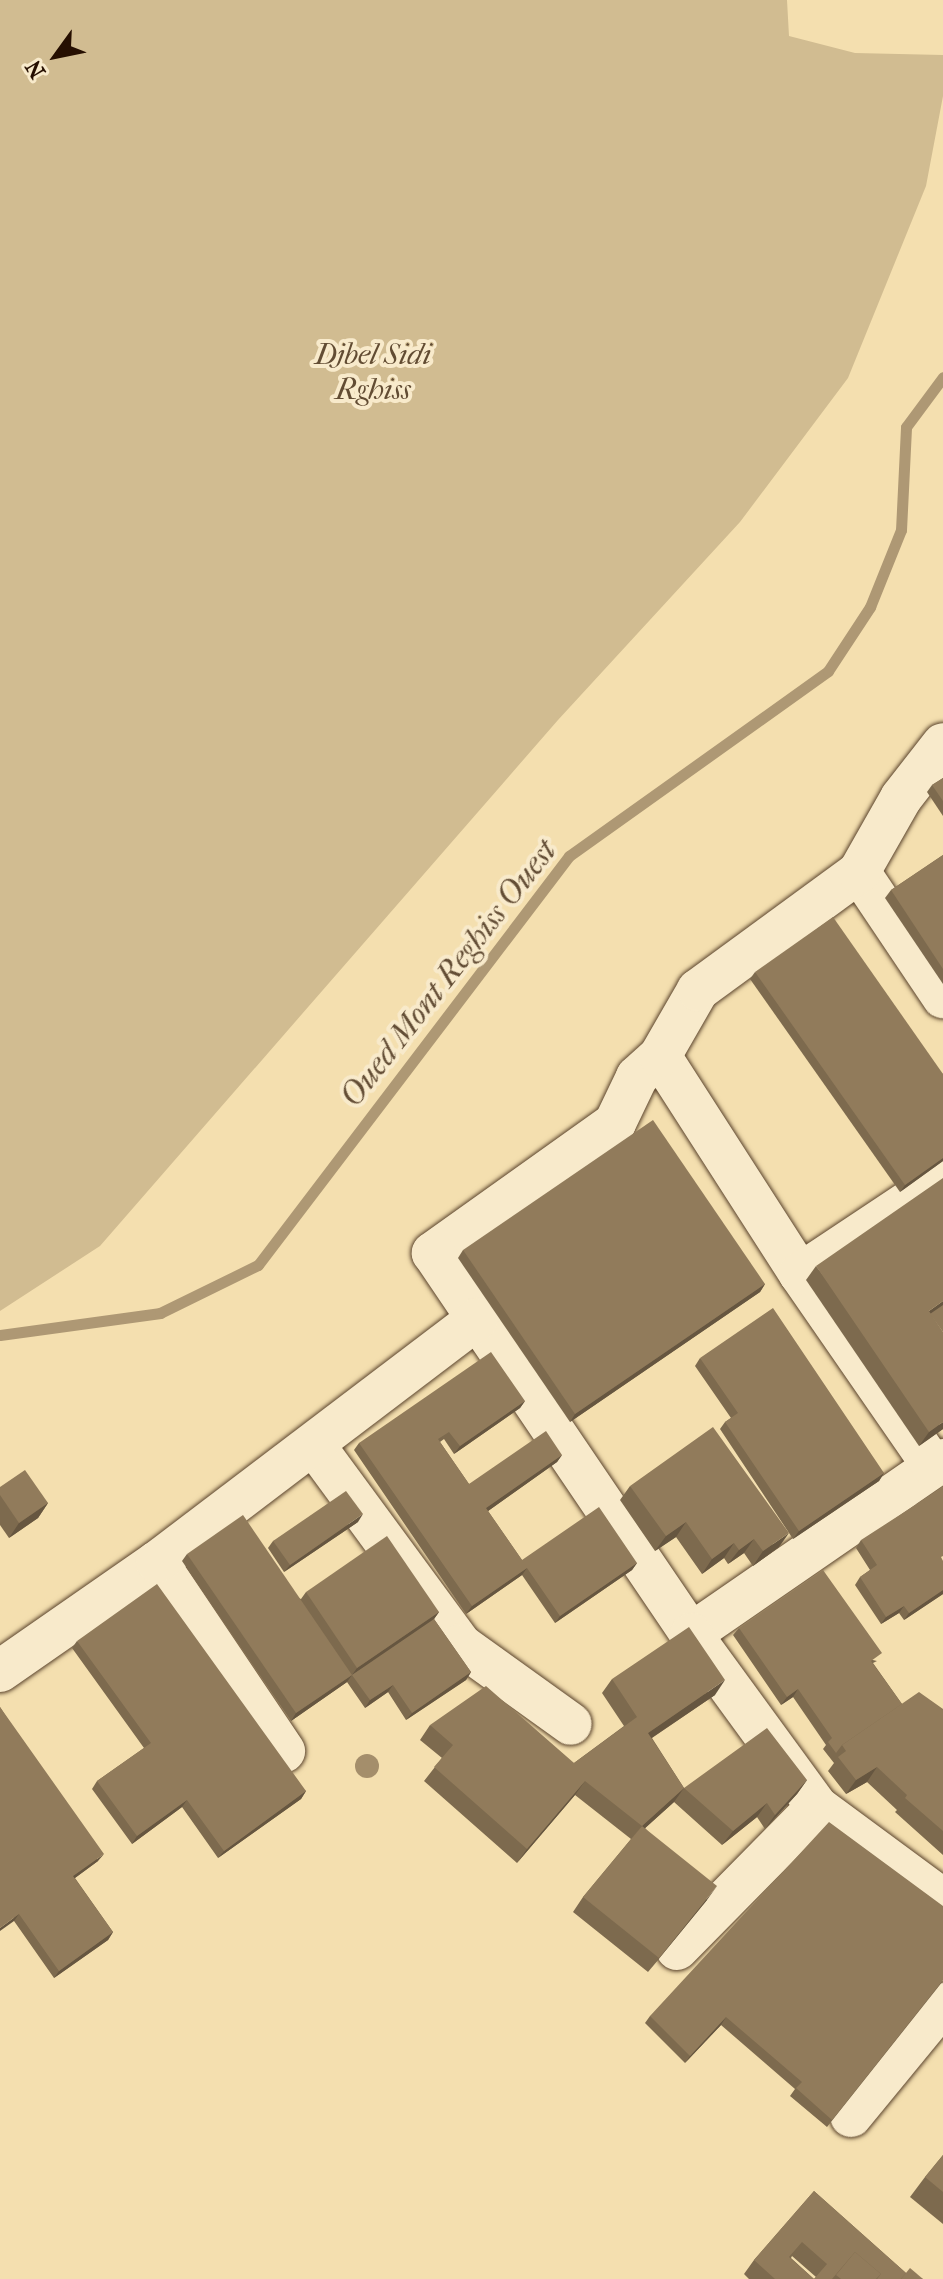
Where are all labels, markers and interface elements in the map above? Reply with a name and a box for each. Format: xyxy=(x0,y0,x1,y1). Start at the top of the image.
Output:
north arrow xyxy=(16,16,96,96)
text: N xyxy=(20,55,51,83)
park label: Djbel Sidi Rghiss xyxy=(315,337,431,408)
water label: Oued Mont Reghiss Ouest xyxy=(333,833,565,1115)

